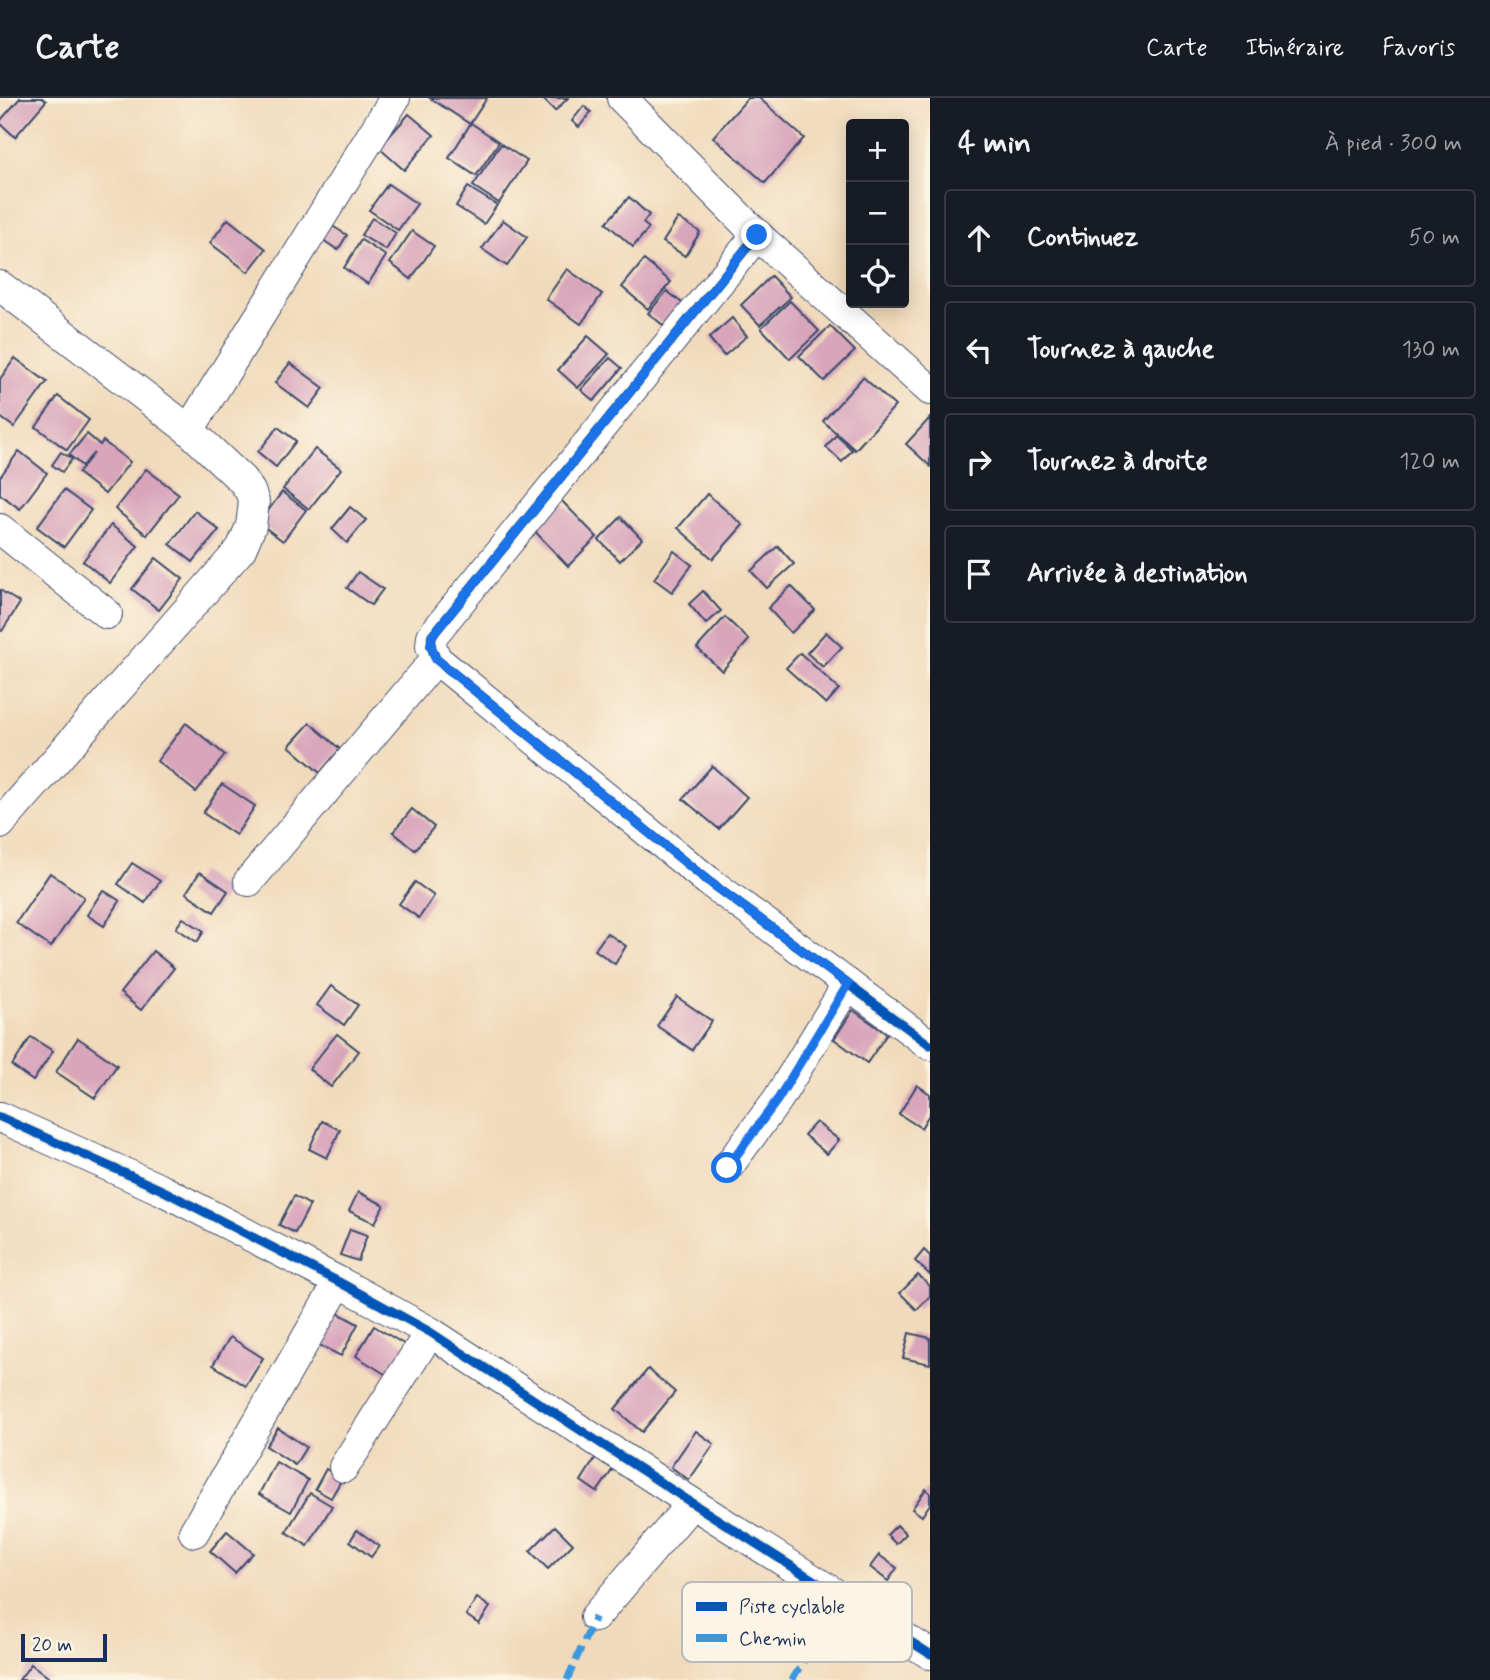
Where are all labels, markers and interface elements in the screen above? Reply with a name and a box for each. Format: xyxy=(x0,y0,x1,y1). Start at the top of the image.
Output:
text: Carte xyxy=(35,26,120,70)
text: Carte xyxy=(1146,33,1208,64)
text: Itinéraire xyxy=(1246,33,1344,64)
text: Favoris xyxy=(1382,33,1455,64)
map controls xyxy=(846,119,909,308)
button: + xyxy=(846,119,909,182)
text: 4 min xyxy=(958,124,1031,163)
text: À pied · 300 m xyxy=(1325,129,1462,159)
button: − xyxy=(846,182,909,245)
route end xyxy=(741,219,772,250)
icon: ahead xyxy=(960,219,998,257)
text: Continuez xyxy=(1027,221,1138,255)
text: 50 m xyxy=(1409,223,1460,253)
button: locate xyxy=(846,245,909,308)
icon: left xyxy=(960,331,998,369)
text: Tournez à gauche xyxy=(1027,333,1214,367)
text: 130 m xyxy=(1402,335,1460,365)
icon: right xyxy=(960,443,998,481)
text: Tournez à droite xyxy=(1027,445,1208,479)
text: 120 m xyxy=(1399,447,1460,477)
icon: arrive xyxy=(960,555,998,593)
text: Arrivée à destination xyxy=(1027,557,1248,591)
route start xyxy=(711,1152,742,1183)
legend xyxy=(682,1582,912,1662)
text: Piste cyclable xyxy=(739,1595,845,1620)
text: Chemin xyxy=(739,1627,806,1652)
scale bar xyxy=(21,1631,107,1663)
text: 20 m xyxy=(32,1633,72,1658)

